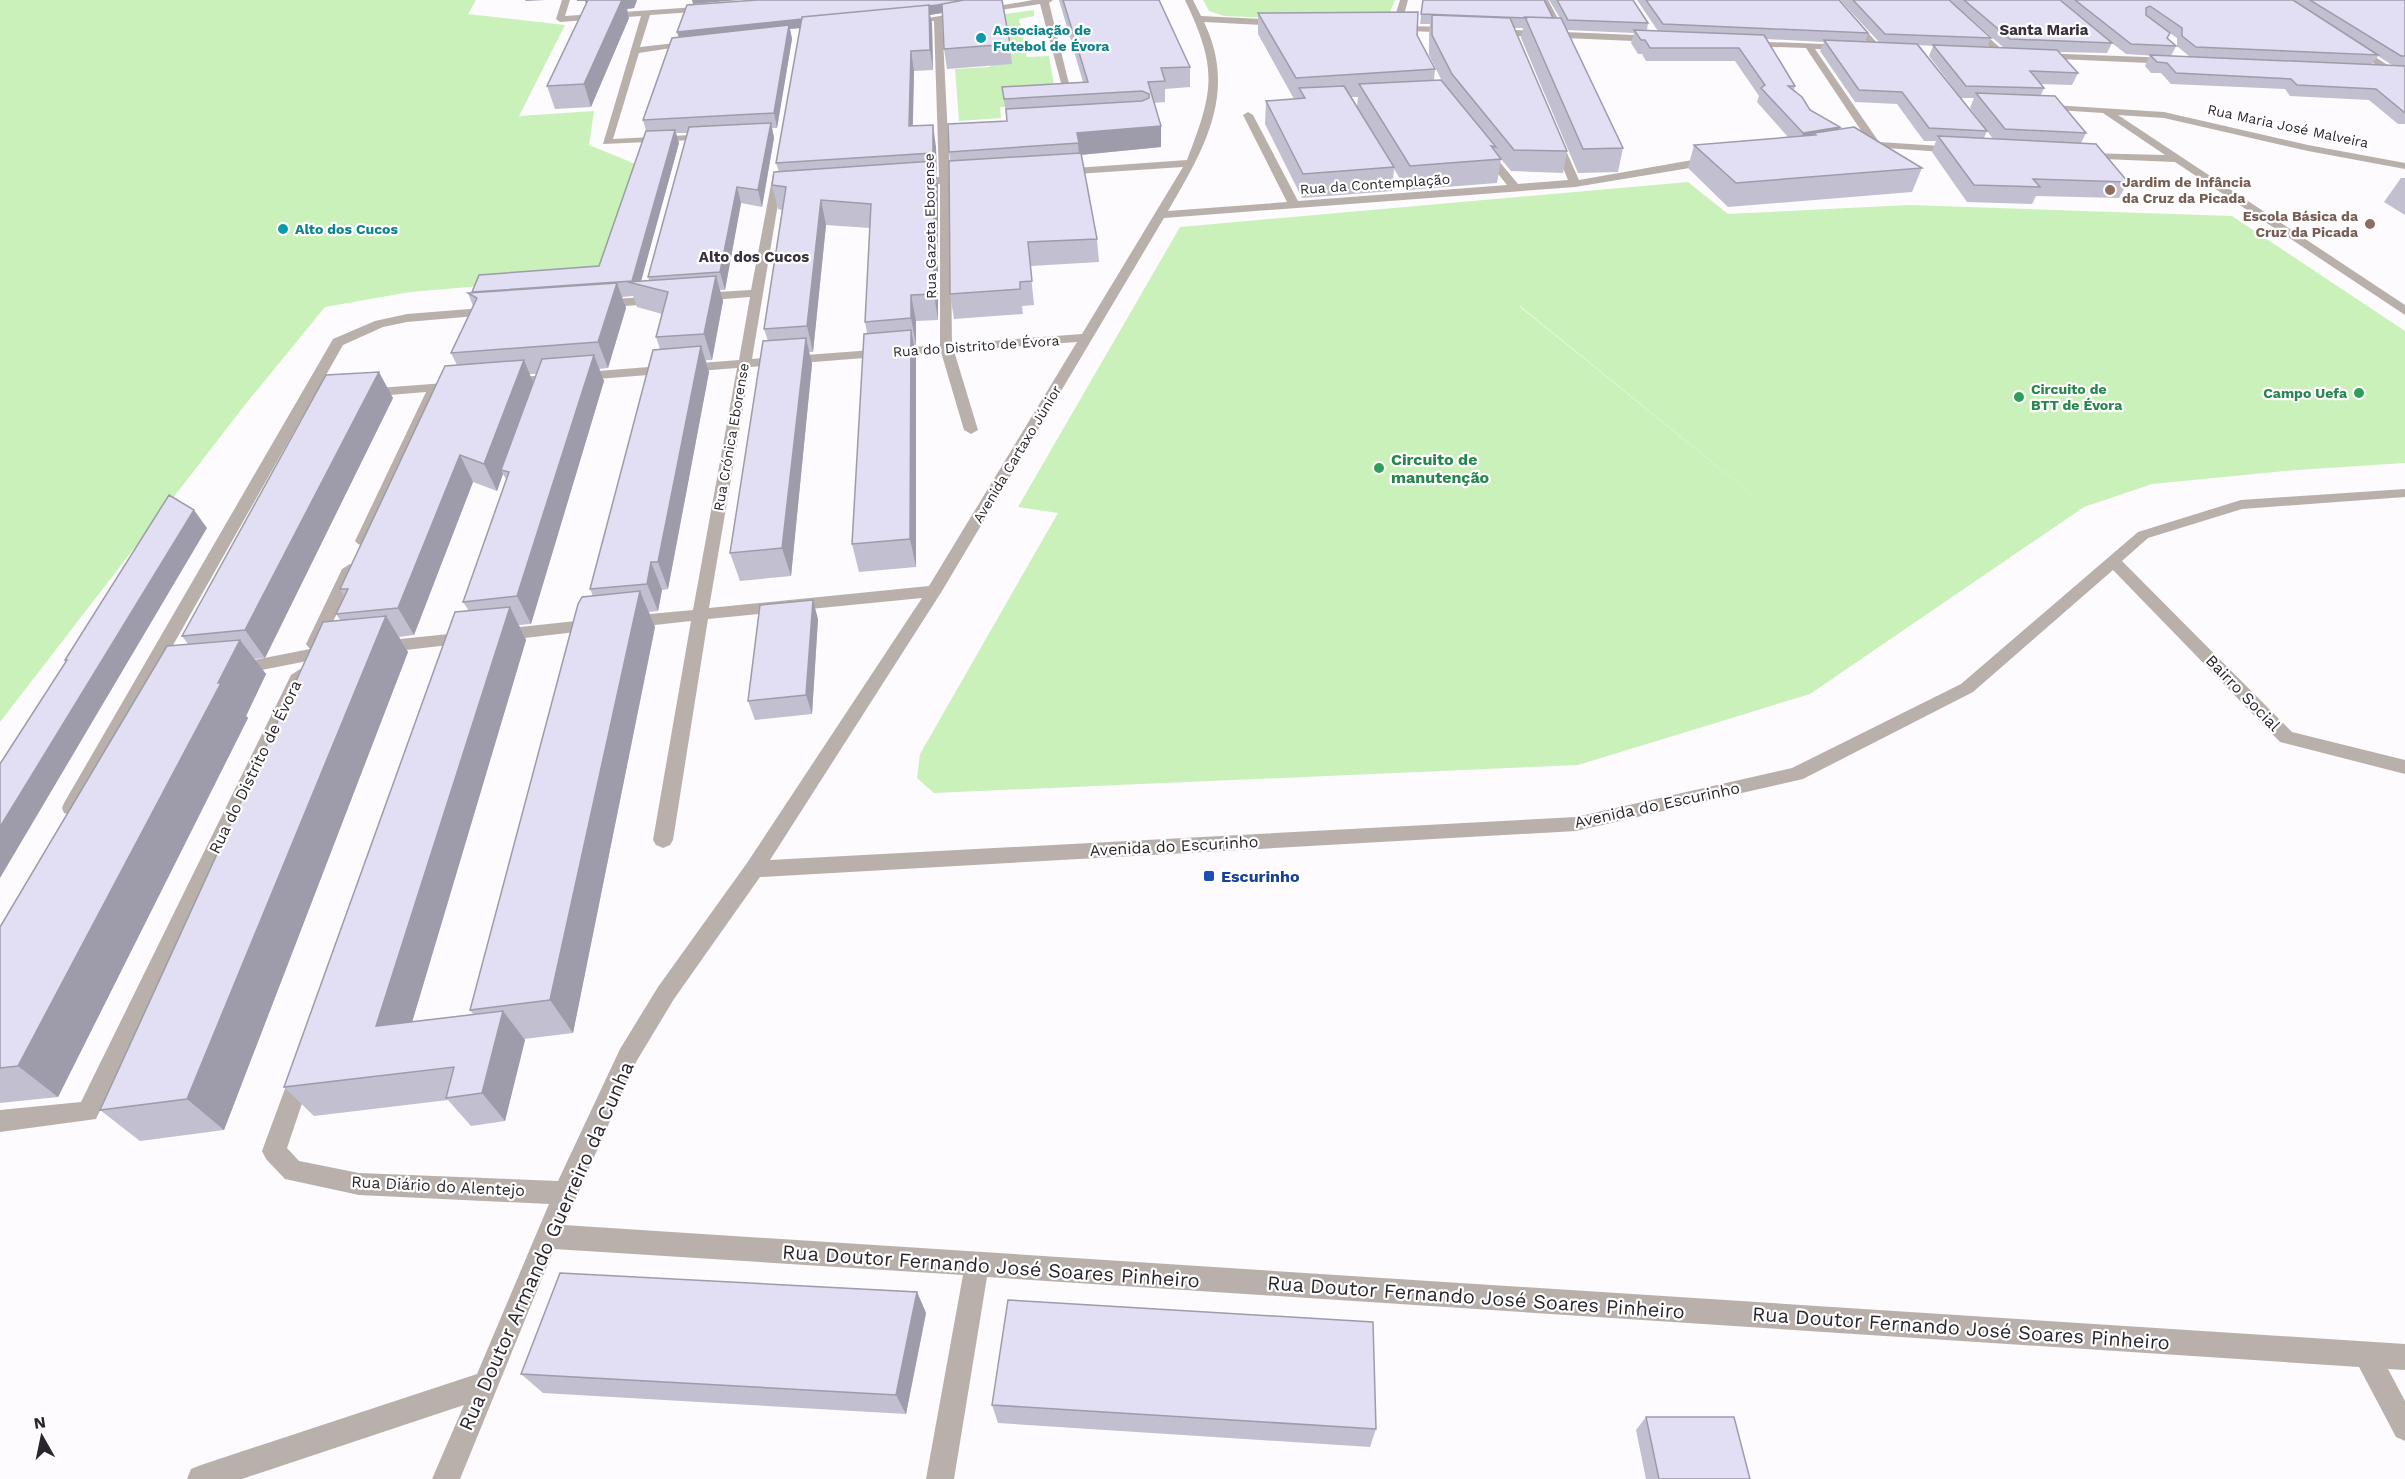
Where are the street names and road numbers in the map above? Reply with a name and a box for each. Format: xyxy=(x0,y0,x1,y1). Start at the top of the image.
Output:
street label: Rua Maria José Malveira xyxy=(2206,101,2370,151)
street label: Rua Gazeta Eborense xyxy=(921,153,939,299)
street label: Rua da Contemplação xyxy=(1299,171,1451,197)
street label: Rua do Distrito de Évora xyxy=(892,332,1060,360)
street label: Rua Crónica Eborense xyxy=(710,362,752,512)
street label: Avenida Cartaxo Júnior xyxy=(970,382,1064,526)
street label: Bairro Social xyxy=(2202,651,2284,735)
street label: Rua do Distrito de Évora xyxy=(205,677,305,857)
street label: Avenida do Escurinho xyxy=(1573,778,1741,832)
street label: Avenida do Escurinho xyxy=(1089,832,1259,860)
street label: Rua Doutor Armando Guerreiro da Cunha xyxy=(453,1058,639,1434)
street label: Rua Diário do Alentejo xyxy=(351,1172,525,1200)
street label: Rua Doutor Fernando José Soares Pinheiro xyxy=(781,1239,1201,1293)
street label: Rua Doutor Fernando José Soares Pinheiro xyxy=(1266,1270,1686,1324)
street label: Rua Doutor Fernando José Soares Pinheiro xyxy=(1751,1301,2171,1355)

